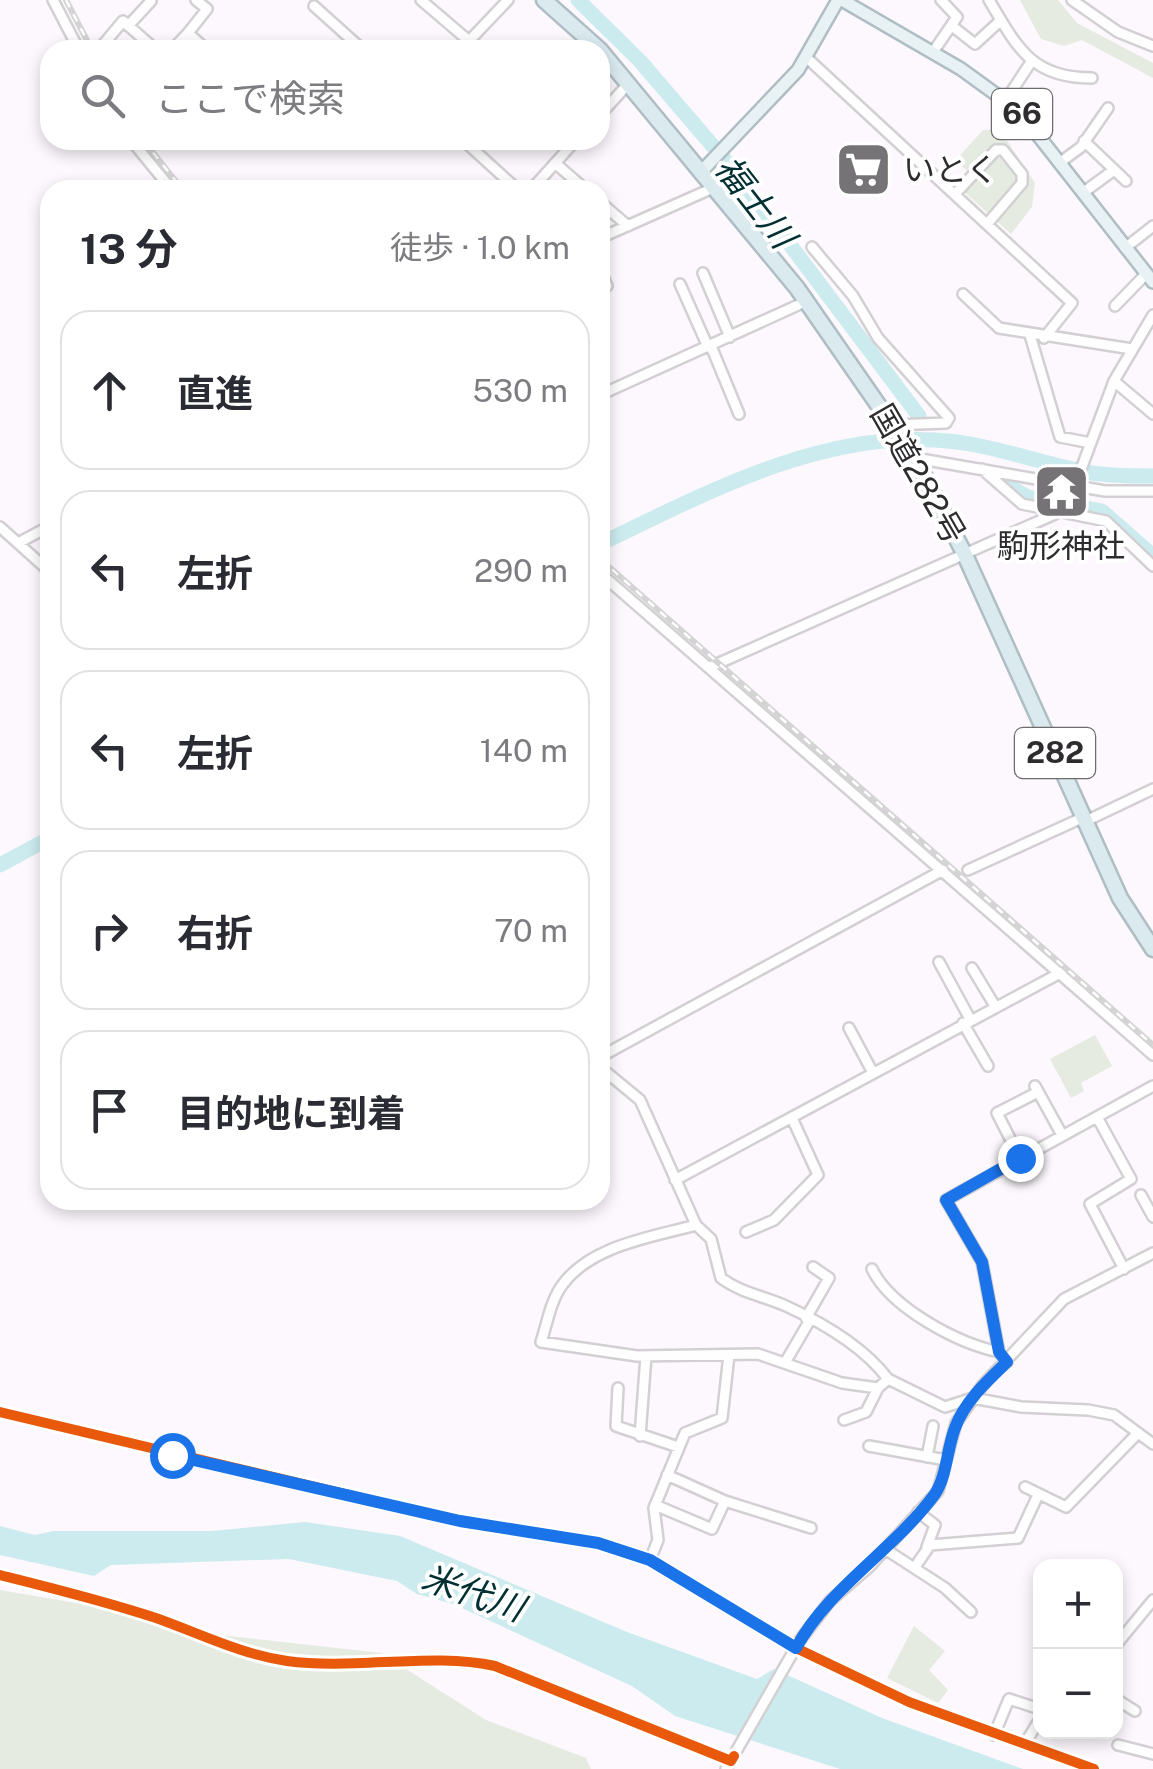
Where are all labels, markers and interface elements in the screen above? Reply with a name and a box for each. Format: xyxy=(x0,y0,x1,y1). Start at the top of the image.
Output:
search box xyxy=(40,40,610,150)
icon: search xyxy=(75,68,130,123)
text: ここで検索 xyxy=(155,76,345,121)
road number: 66 xyxy=(992,89,1052,139)
supermarket icon: いとく xyxy=(834,140,894,200)
water label: 福士川 xyxy=(707,148,806,259)
place label: いとく xyxy=(903,151,998,188)
text: 13 分 xyxy=(80,224,177,273)
text: 徒歩 · 1.0 km xyxy=(390,229,570,266)
icon: ahead xyxy=(82,363,137,418)
text: 直進 xyxy=(177,371,253,416)
text: 530 m xyxy=(473,372,568,409)
street label: 国道282号 xyxy=(864,397,973,550)
temple icon: 駒形神社 xyxy=(1031,462,1091,522)
place label: 駒形神社 xyxy=(997,527,1125,564)
icon: left xyxy=(82,543,137,598)
text: 左折 xyxy=(177,551,253,596)
text: 290 m xyxy=(474,552,568,589)
icon: left xyxy=(82,723,137,778)
road number: 282 xyxy=(1015,728,1095,778)
text: 左折 xyxy=(177,731,253,776)
text: 140 m xyxy=(480,732,568,769)
icon: right xyxy=(82,903,137,958)
text: 右折 xyxy=(177,911,253,956)
text: 70 m xyxy=(494,912,568,949)
icon: arrive xyxy=(82,1083,137,1138)
text: 目的地に到着 xyxy=(177,1091,405,1136)
route end xyxy=(998,1136,1044,1182)
route start xyxy=(150,1433,196,1479)
water label: 米代川 xyxy=(417,1556,533,1630)
map controls xyxy=(1033,1559,1123,1739)
button: + xyxy=(1033,1559,1123,1649)
button: − xyxy=(1033,1649,1123,1739)

